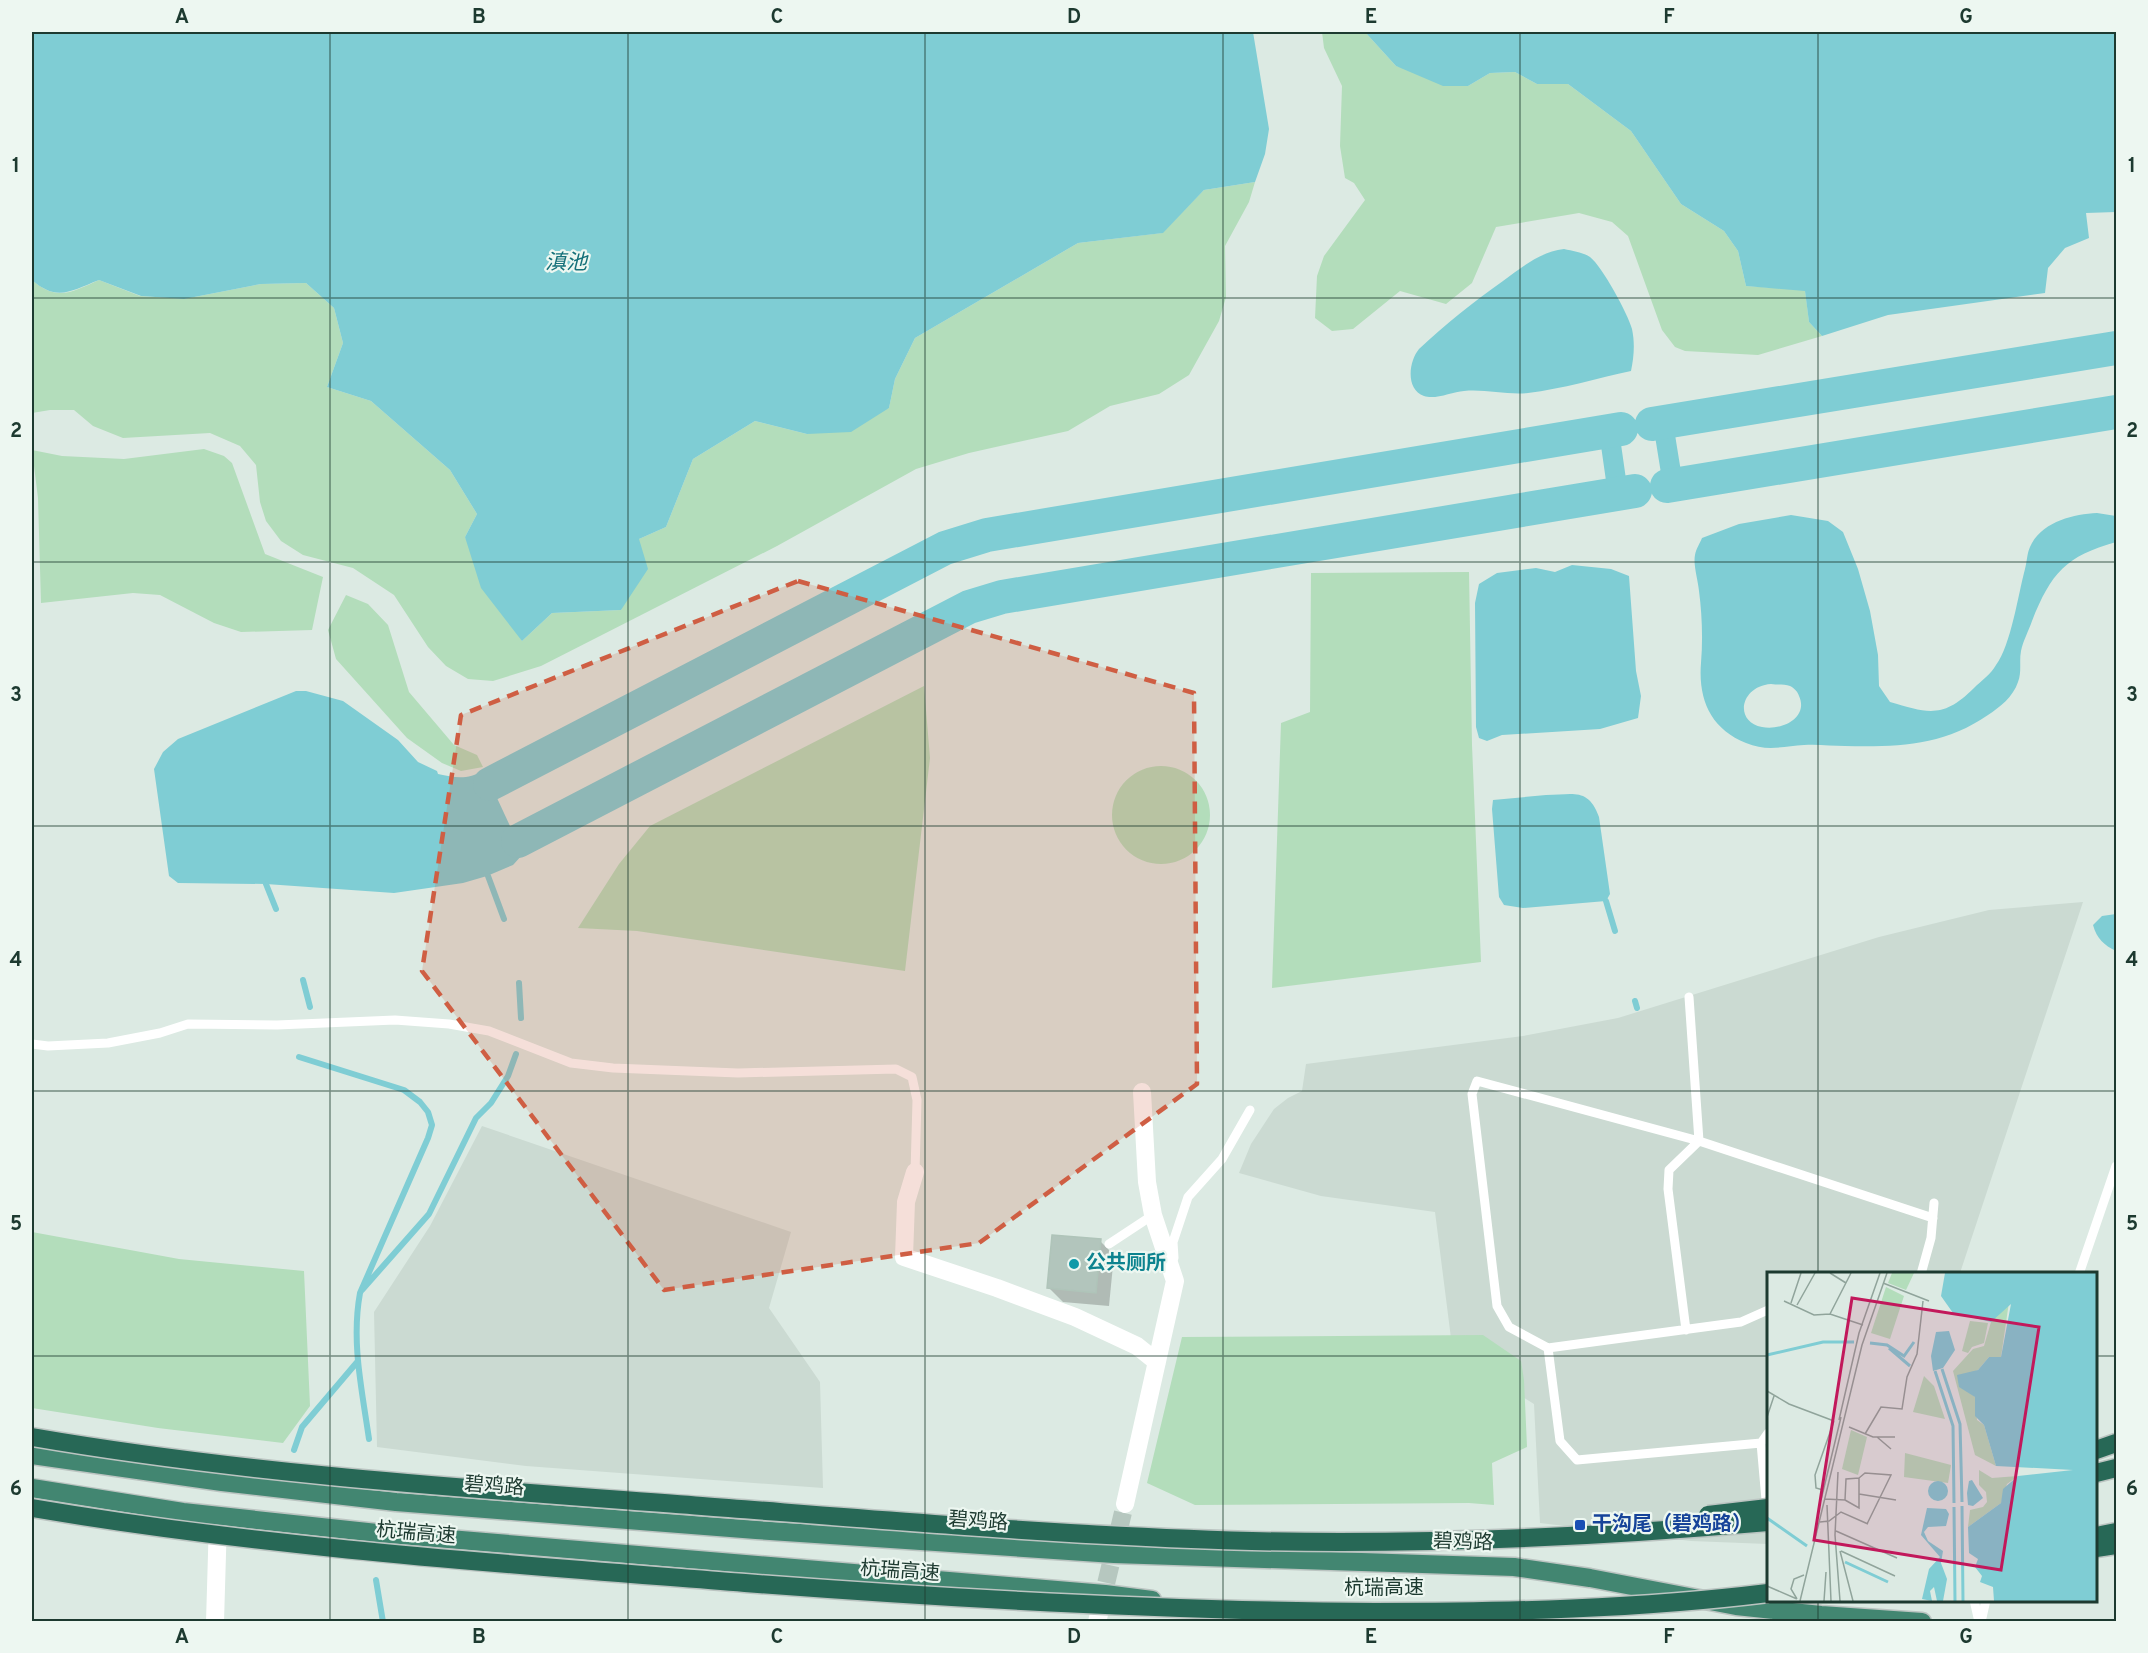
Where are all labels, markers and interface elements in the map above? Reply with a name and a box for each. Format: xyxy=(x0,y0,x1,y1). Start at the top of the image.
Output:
text: A xyxy=(175,5,189,31)
text: B xyxy=(472,5,486,31)
text: C xyxy=(771,5,783,31)
text: D xyxy=(1067,5,1081,31)
text: E xyxy=(1365,5,1377,31)
text: F xyxy=(1663,5,1675,31)
text: G xyxy=(1959,5,1973,31)
text: 1 xyxy=(12,154,20,180)
text: 1 xyxy=(2128,154,2136,180)
water label: 滇池 xyxy=(545,250,589,277)
text: 2 xyxy=(10,419,22,445)
text: 2 xyxy=(2126,419,2138,445)
text: 3 xyxy=(10,683,22,709)
text: 3 xyxy=(2126,683,2138,709)
text: 4 xyxy=(10,948,22,974)
text: 4 xyxy=(2126,948,2138,974)
text: 5 xyxy=(10,1212,22,1238)
text: 5 xyxy=(2126,1212,2138,1238)
place label: 公共厕所 xyxy=(1086,1251,1166,1277)
marker: 公共厕所 xyxy=(1067,1257,1081,1271)
inset map xyxy=(1767,1272,2097,1602)
street label: 碧鸡路 xyxy=(463,1472,525,1502)
text: 6 xyxy=(10,1477,22,1503)
text: 6 xyxy=(2126,1477,2138,1503)
street label: 碧鸡路 xyxy=(947,1507,1009,1537)
place label: 干沟尾（碧鸡路） xyxy=(1592,1512,1752,1538)
street label: 杭瑞高速 xyxy=(375,1518,457,1550)
marker: 干沟尾（碧鸡路） xyxy=(1573,1518,1587,1532)
street label: 碧鸡路 xyxy=(1433,1529,1493,1557)
street label: 杭瑞高速 xyxy=(859,1556,941,1588)
street label: 杭瑞高速 xyxy=(1344,1576,1424,1602)
text: A xyxy=(175,1625,189,1651)
text: B xyxy=(472,1625,486,1651)
text: C xyxy=(771,1625,783,1651)
text: D xyxy=(1067,1625,1081,1651)
text: E xyxy=(1365,1625,1377,1651)
text: F xyxy=(1663,1625,1675,1651)
text: G xyxy=(1959,1625,1973,1651)

